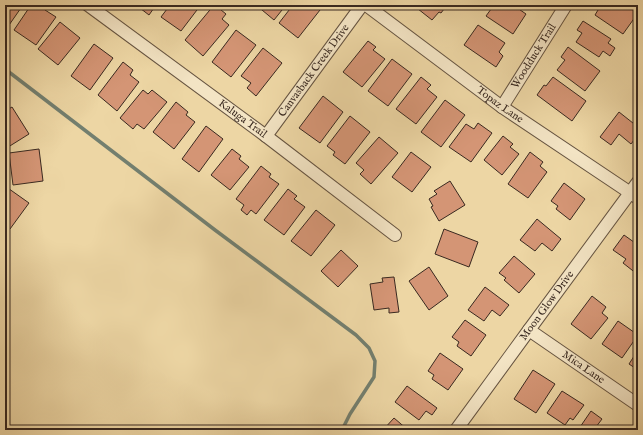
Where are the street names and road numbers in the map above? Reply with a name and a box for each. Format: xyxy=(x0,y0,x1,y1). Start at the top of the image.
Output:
street label: Woodduck Trail xyxy=(508,21,560,91)
street label: Canvasback Creek Drive xyxy=(275,22,352,120)
street label: Topaz Lane xyxy=(474,83,526,126)
street label: Kaluga Trail xyxy=(216,96,270,141)
street label: Moon Glow Drive xyxy=(517,268,577,343)
street label: Mica Lane xyxy=(559,348,607,387)

